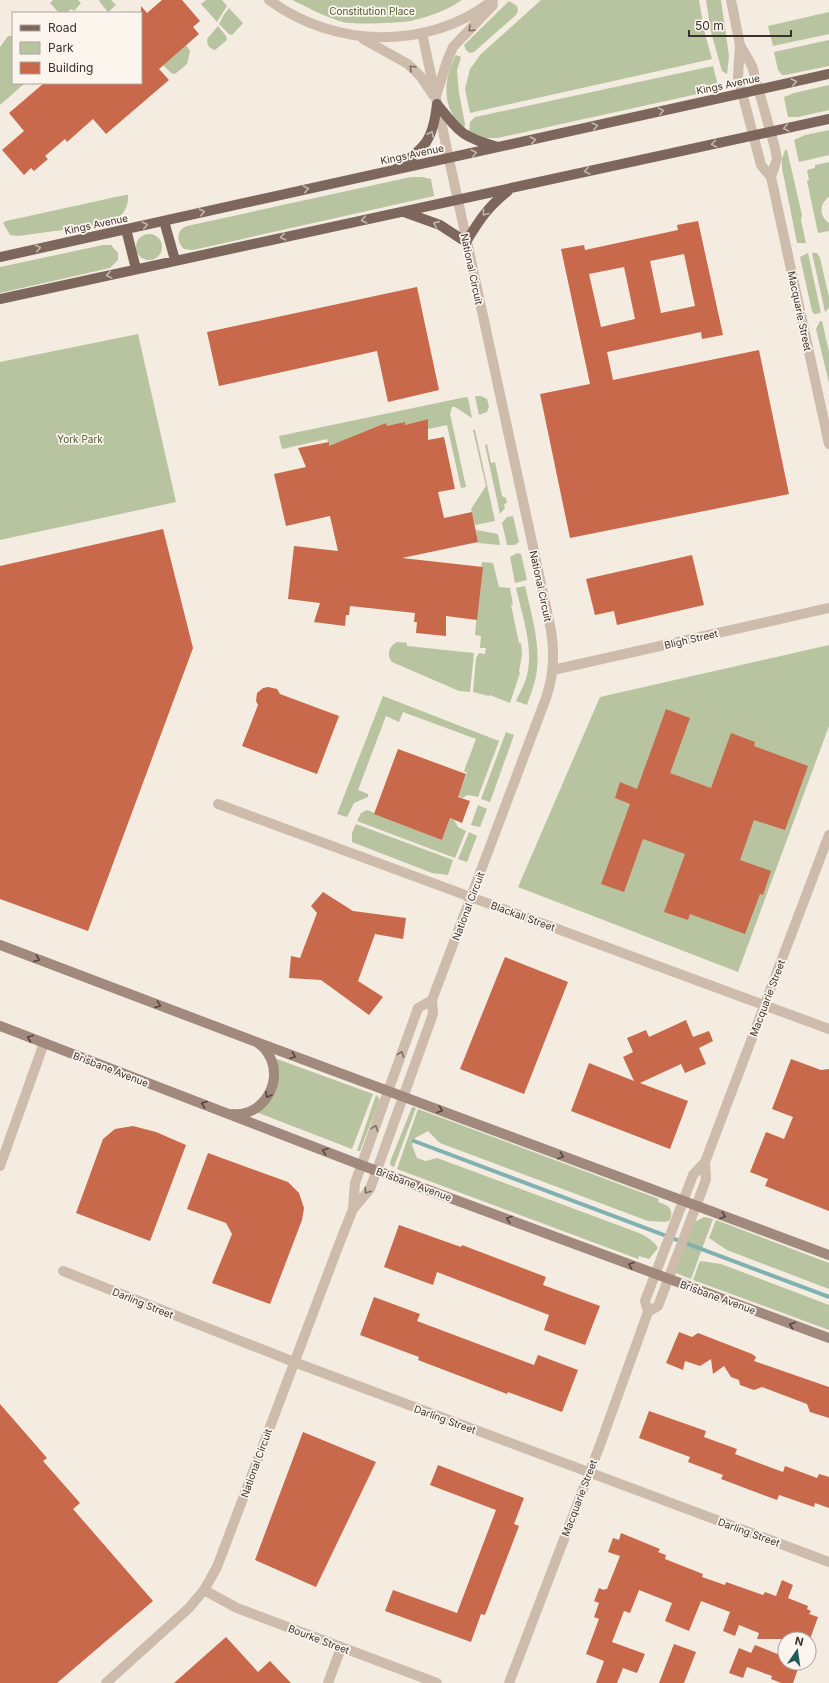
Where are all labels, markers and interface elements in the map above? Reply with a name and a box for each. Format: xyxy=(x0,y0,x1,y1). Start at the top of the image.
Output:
park label: Constitution Place xyxy=(329,5,415,17)
legend xyxy=(12,12,142,84)
scale bar xyxy=(689,12,791,38)
text: 50 m xyxy=(695,18,724,33)
text: Road xyxy=(48,20,77,35)
one-way arrow xyxy=(468,24,475,31)
text: Park xyxy=(48,40,74,55)
text: Building xyxy=(48,60,93,75)
one-way arrow xyxy=(409,65,417,73)
street label: Kings Avenue xyxy=(695,71,761,97)
one-way arrow xyxy=(791,79,797,87)
one-way arrow xyxy=(658,108,664,116)
one-way arrow xyxy=(591,123,598,131)
one-way arrow xyxy=(783,123,789,132)
one-way arrow xyxy=(426,130,434,138)
one-way arrow xyxy=(530,137,536,145)
one-way arrow xyxy=(711,140,717,148)
street label: Kings Avenue xyxy=(379,141,445,167)
one-way arrow xyxy=(471,150,477,158)
one-way arrow xyxy=(584,167,591,175)
one-way arrow xyxy=(303,185,309,193)
one-way arrow xyxy=(199,208,205,216)
one-way arrow xyxy=(482,208,489,215)
street label: Kings Avenue xyxy=(63,211,129,237)
one-way arrow xyxy=(361,215,367,223)
one-way arrow xyxy=(141,221,148,230)
one-way arrow xyxy=(432,221,440,229)
one-way arrow xyxy=(280,232,286,240)
street label: National Circuit xyxy=(459,232,486,306)
one-way arrow xyxy=(35,245,41,253)
street label: Macquarie Street xyxy=(786,270,814,353)
one-way arrow xyxy=(106,271,112,279)
park label: York Park xyxy=(57,433,103,445)
street label: National Circuit xyxy=(528,549,555,623)
street label: Bligh Street xyxy=(663,627,720,651)
street label: National Circuit xyxy=(449,869,487,942)
street label: Blackall Street xyxy=(489,899,557,933)
one-way arrow xyxy=(33,954,40,962)
street label: Macquarie Street xyxy=(747,957,787,1038)
one-way arrow xyxy=(155,1000,162,1008)
one-way arrow xyxy=(26,1034,33,1042)
street label: Brisbane Avenue xyxy=(72,1049,150,1089)
one-way arrow xyxy=(289,1051,296,1059)
one-way arrow xyxy=(397,1051,405,1058)
one-way arrow xyxy=(266,1091,273,1098)
one-way arrow xyxy=(200,1101,207,1109)
one-way arrow xyxy=(436,1106,443,1114)
one-way arrow xyxy=(370,1125,378,1132)
one-way arrow xyxy=(322,1147,329,1155)
one-way arrow xyxy=(558,1151,565,1159)
street label: Brisbane Avenue xyxy=(375,1165,454,1203)
one-way arrow xyxy=(364,1187,372,1194)
one-way arrow xyxy=(719,1211,726,1219)
one-way arrow xyxy=(506,1216,513,1224)
one-way arrow xyxy=(628,1261,635,1269)
street label: Brisbane Avenue xyxy=(679,1278,758,1316)
street label: Darling Street xyxy=(111,1285,176,1321)
one-way arrow xyxy=(789,1321,796,1329)
street label: Darling Street xyxy=(413,1402,478,1436)
street label: National Circuit xyxy=(238,1426,274,1499)
street label: Macquarie Street xyxy=(559,1457,599,1538)
street label: Darling Street xyxy=(717,1515,782,1549)
street label: Bourke Street xyxy=(287,1622,352,1656)
north arrow xyxy=(777,1631,817,1671)
text: N xyxy=(794,1633,805,1649)

